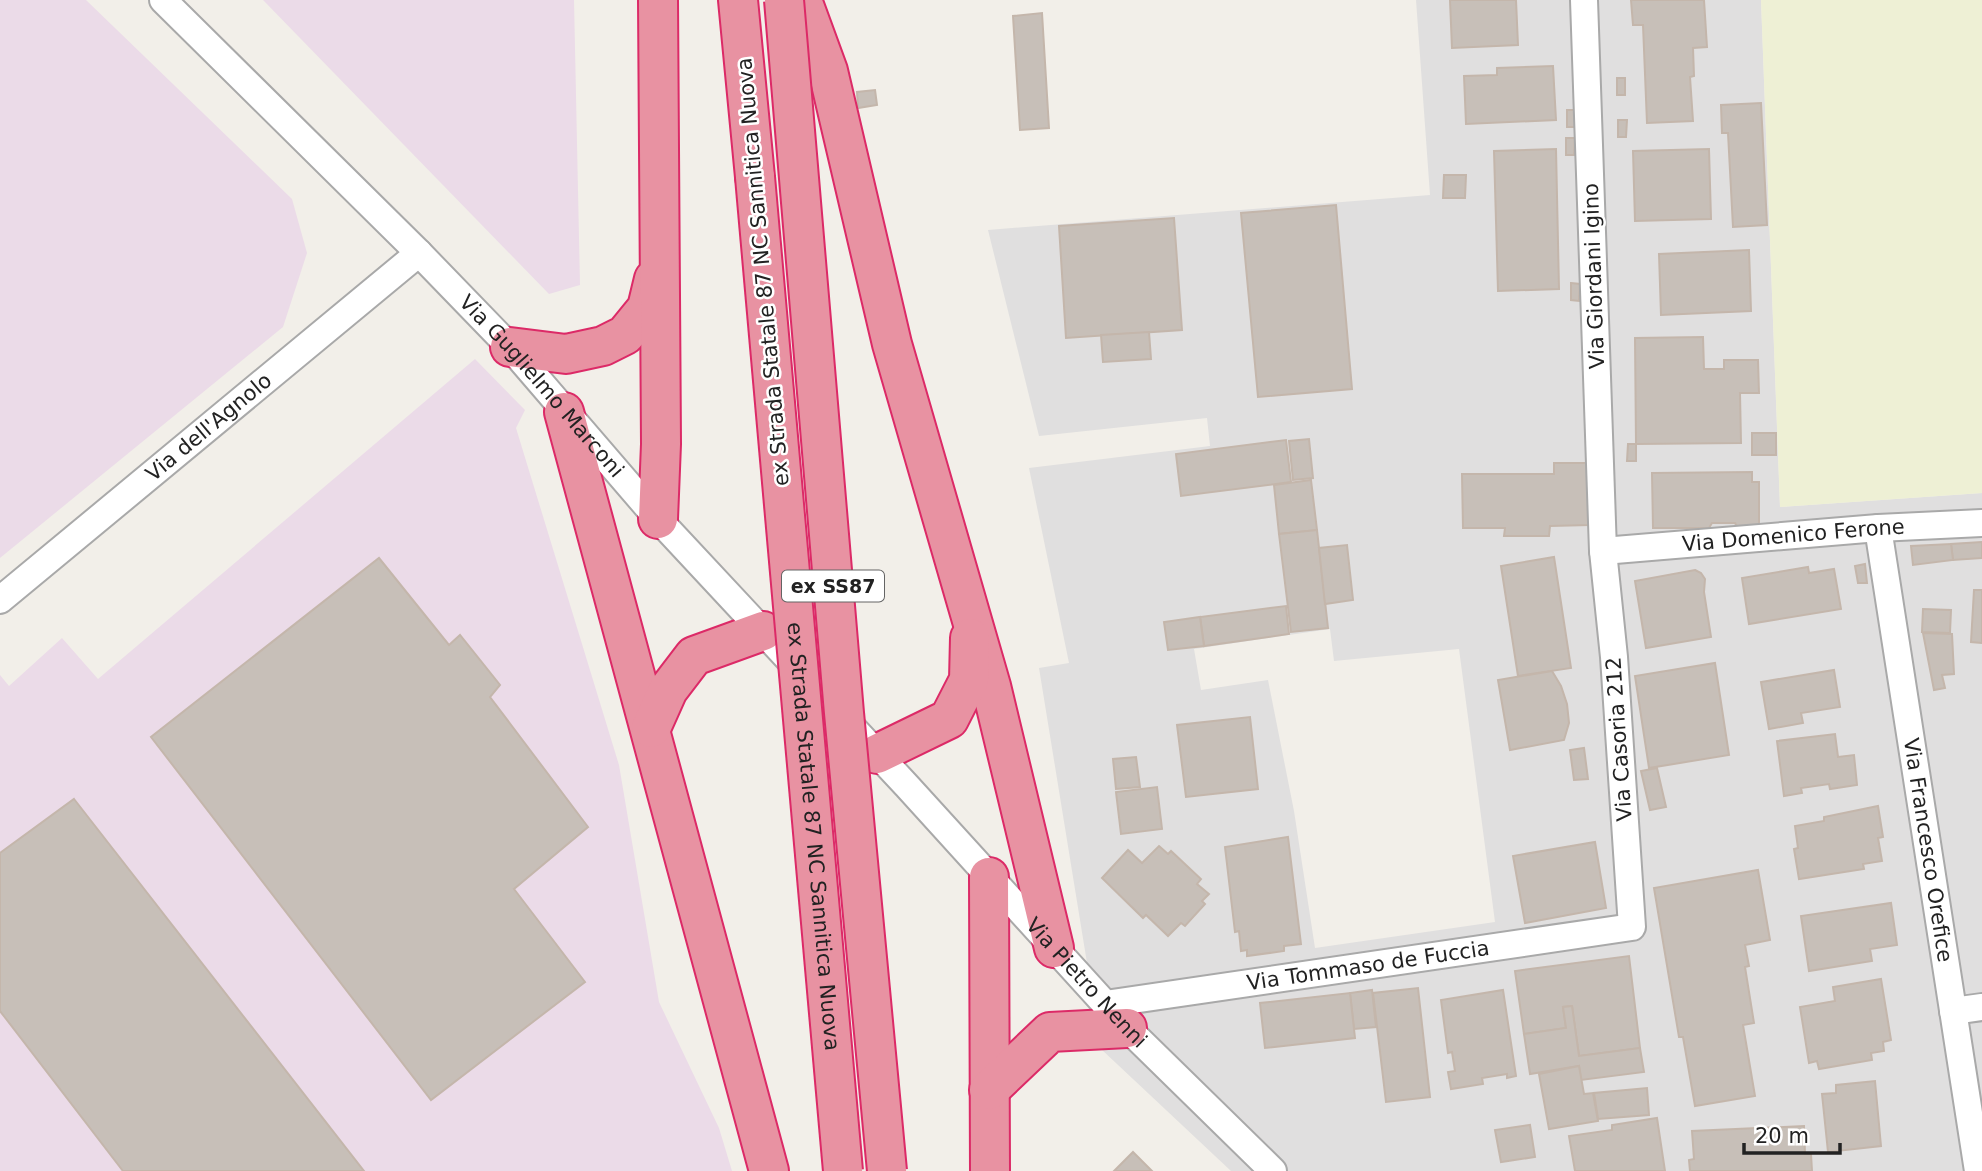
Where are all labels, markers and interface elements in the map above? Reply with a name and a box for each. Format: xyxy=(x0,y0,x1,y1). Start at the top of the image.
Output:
street label: ex Strada Statale 87 NC Sannitica Nuova xyxy=(732,57,794,487)
street label: Via Giordani Igino xyxy=(1579,183,1609,369)
street label: Via Guglielmo Marconi xyxy=(454,290,629,482)
street label: Via dell'Agnolo xyxy=(141,368,276,486)
street label: Via Domenico Ferone xyxy=(1681,515,1905,556)
road number: ex SS87 xyxy=(782,570,884,601)
street label: ex Strada Statale 87 NC Sannitica Nuova xyxy=(782,621,844,1052)
street label: Via Casoria 212 xyxy=(1601,656,1637,822)
street label: Via Francesco Orefice xyxy=(1899,736,1957,964)
street label: Via Pietro Nenni xyxy=(1021,913,1152,1053)
street label: Via Tommaso de Fuccia xyxy=(1245,936,1491,995)
scale bar xyxy=(1744,1112,1840,1156)
text: 20 m xyxy=(1755,1124,1809,1148)

